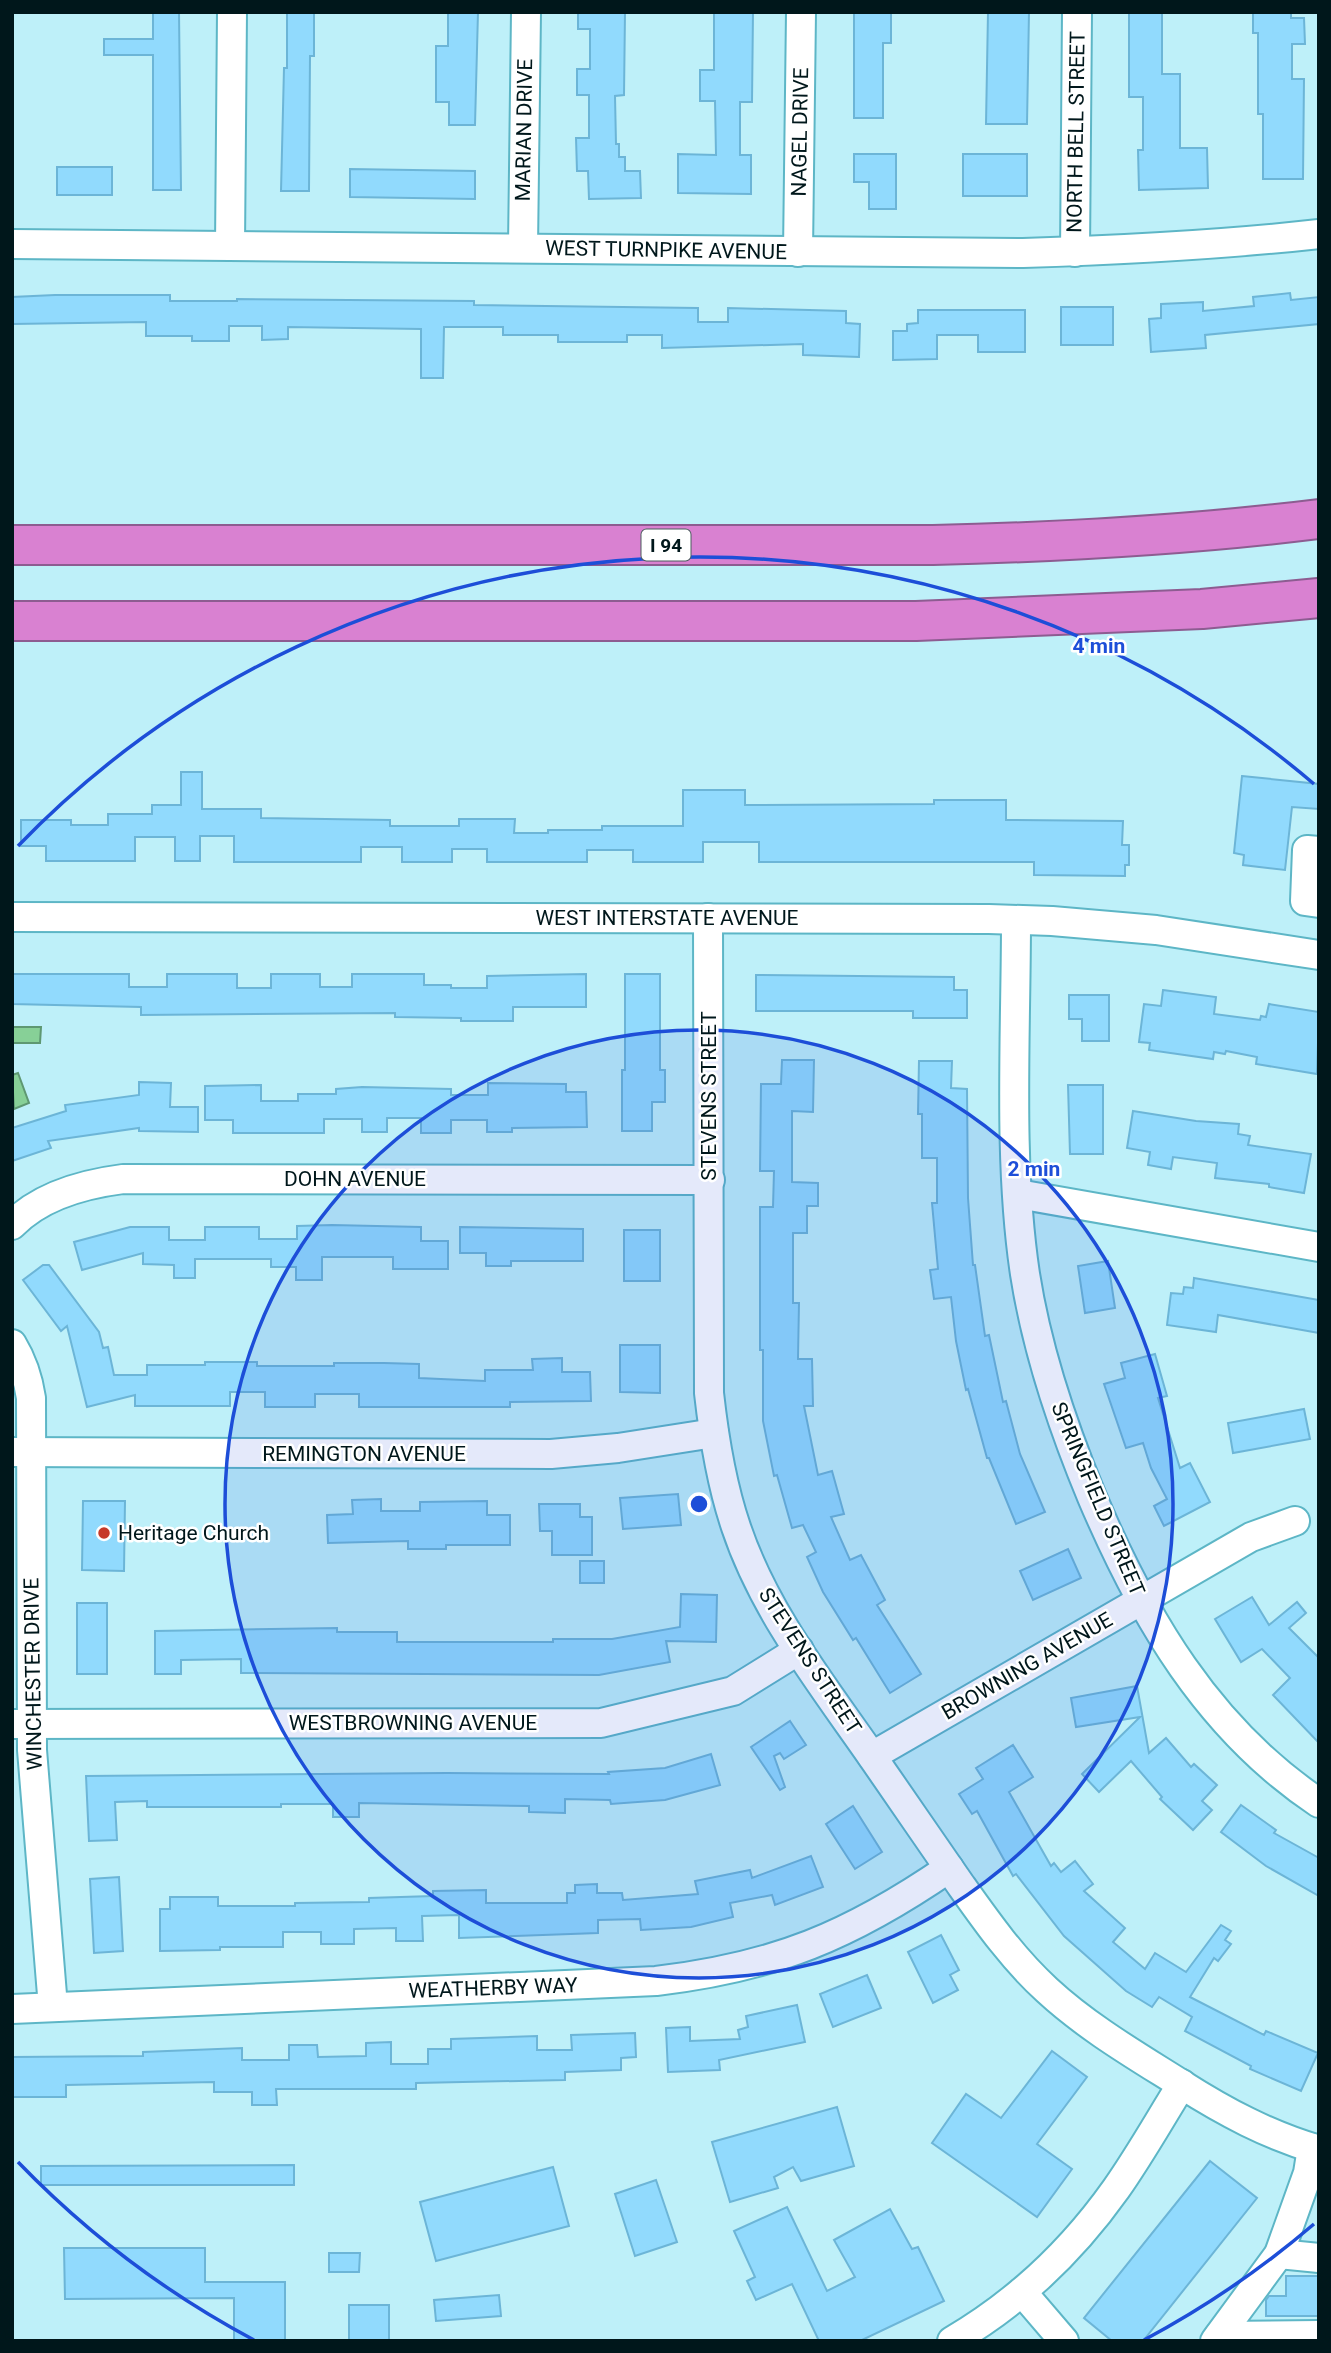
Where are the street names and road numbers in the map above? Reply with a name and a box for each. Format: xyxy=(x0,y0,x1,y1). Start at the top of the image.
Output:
street label: NORTH BELL STREET xyxy=(1062,31,1090,233)
street label: MARIAN DRIVE xyxy=(511,58,537,202)
street label: NAGEL DRIVE xyxy=(787,67,813,197)
street label: WEST TURNPIKE AVENUE xyxy=(545,236,787,264)
road number: I 94 xyxy=(642,530,690,560)
street label: WEST INTERSTATE AVENUE xyxy=(535,906,799,930)
street label: STEVENS STREET xyxy=(697,1011,721,1181)
street label: DOHN AVENUE xyxy=(284,1167,426,1191)
street label: SPRINGFIELD STREET xyxy=(1046,1399,1150,1600)
street label: REMINGTON AVENUE xyxy=(262,1442,466,1466)
street label: WINCHESTER DRIVE xyxy=(19,1577,47,1771)
street label: STEVENS STREET xyxy=(754,1583,866,1739)
street label: BROWNING AVENUE xyxy=(937,1607,1117,1725)
street label: WESTBROWNING AVENUE xyxy=(289,1711,537,1735)
street label: WEATHERBY WAY xyxy=(408,1973,578,2003)

